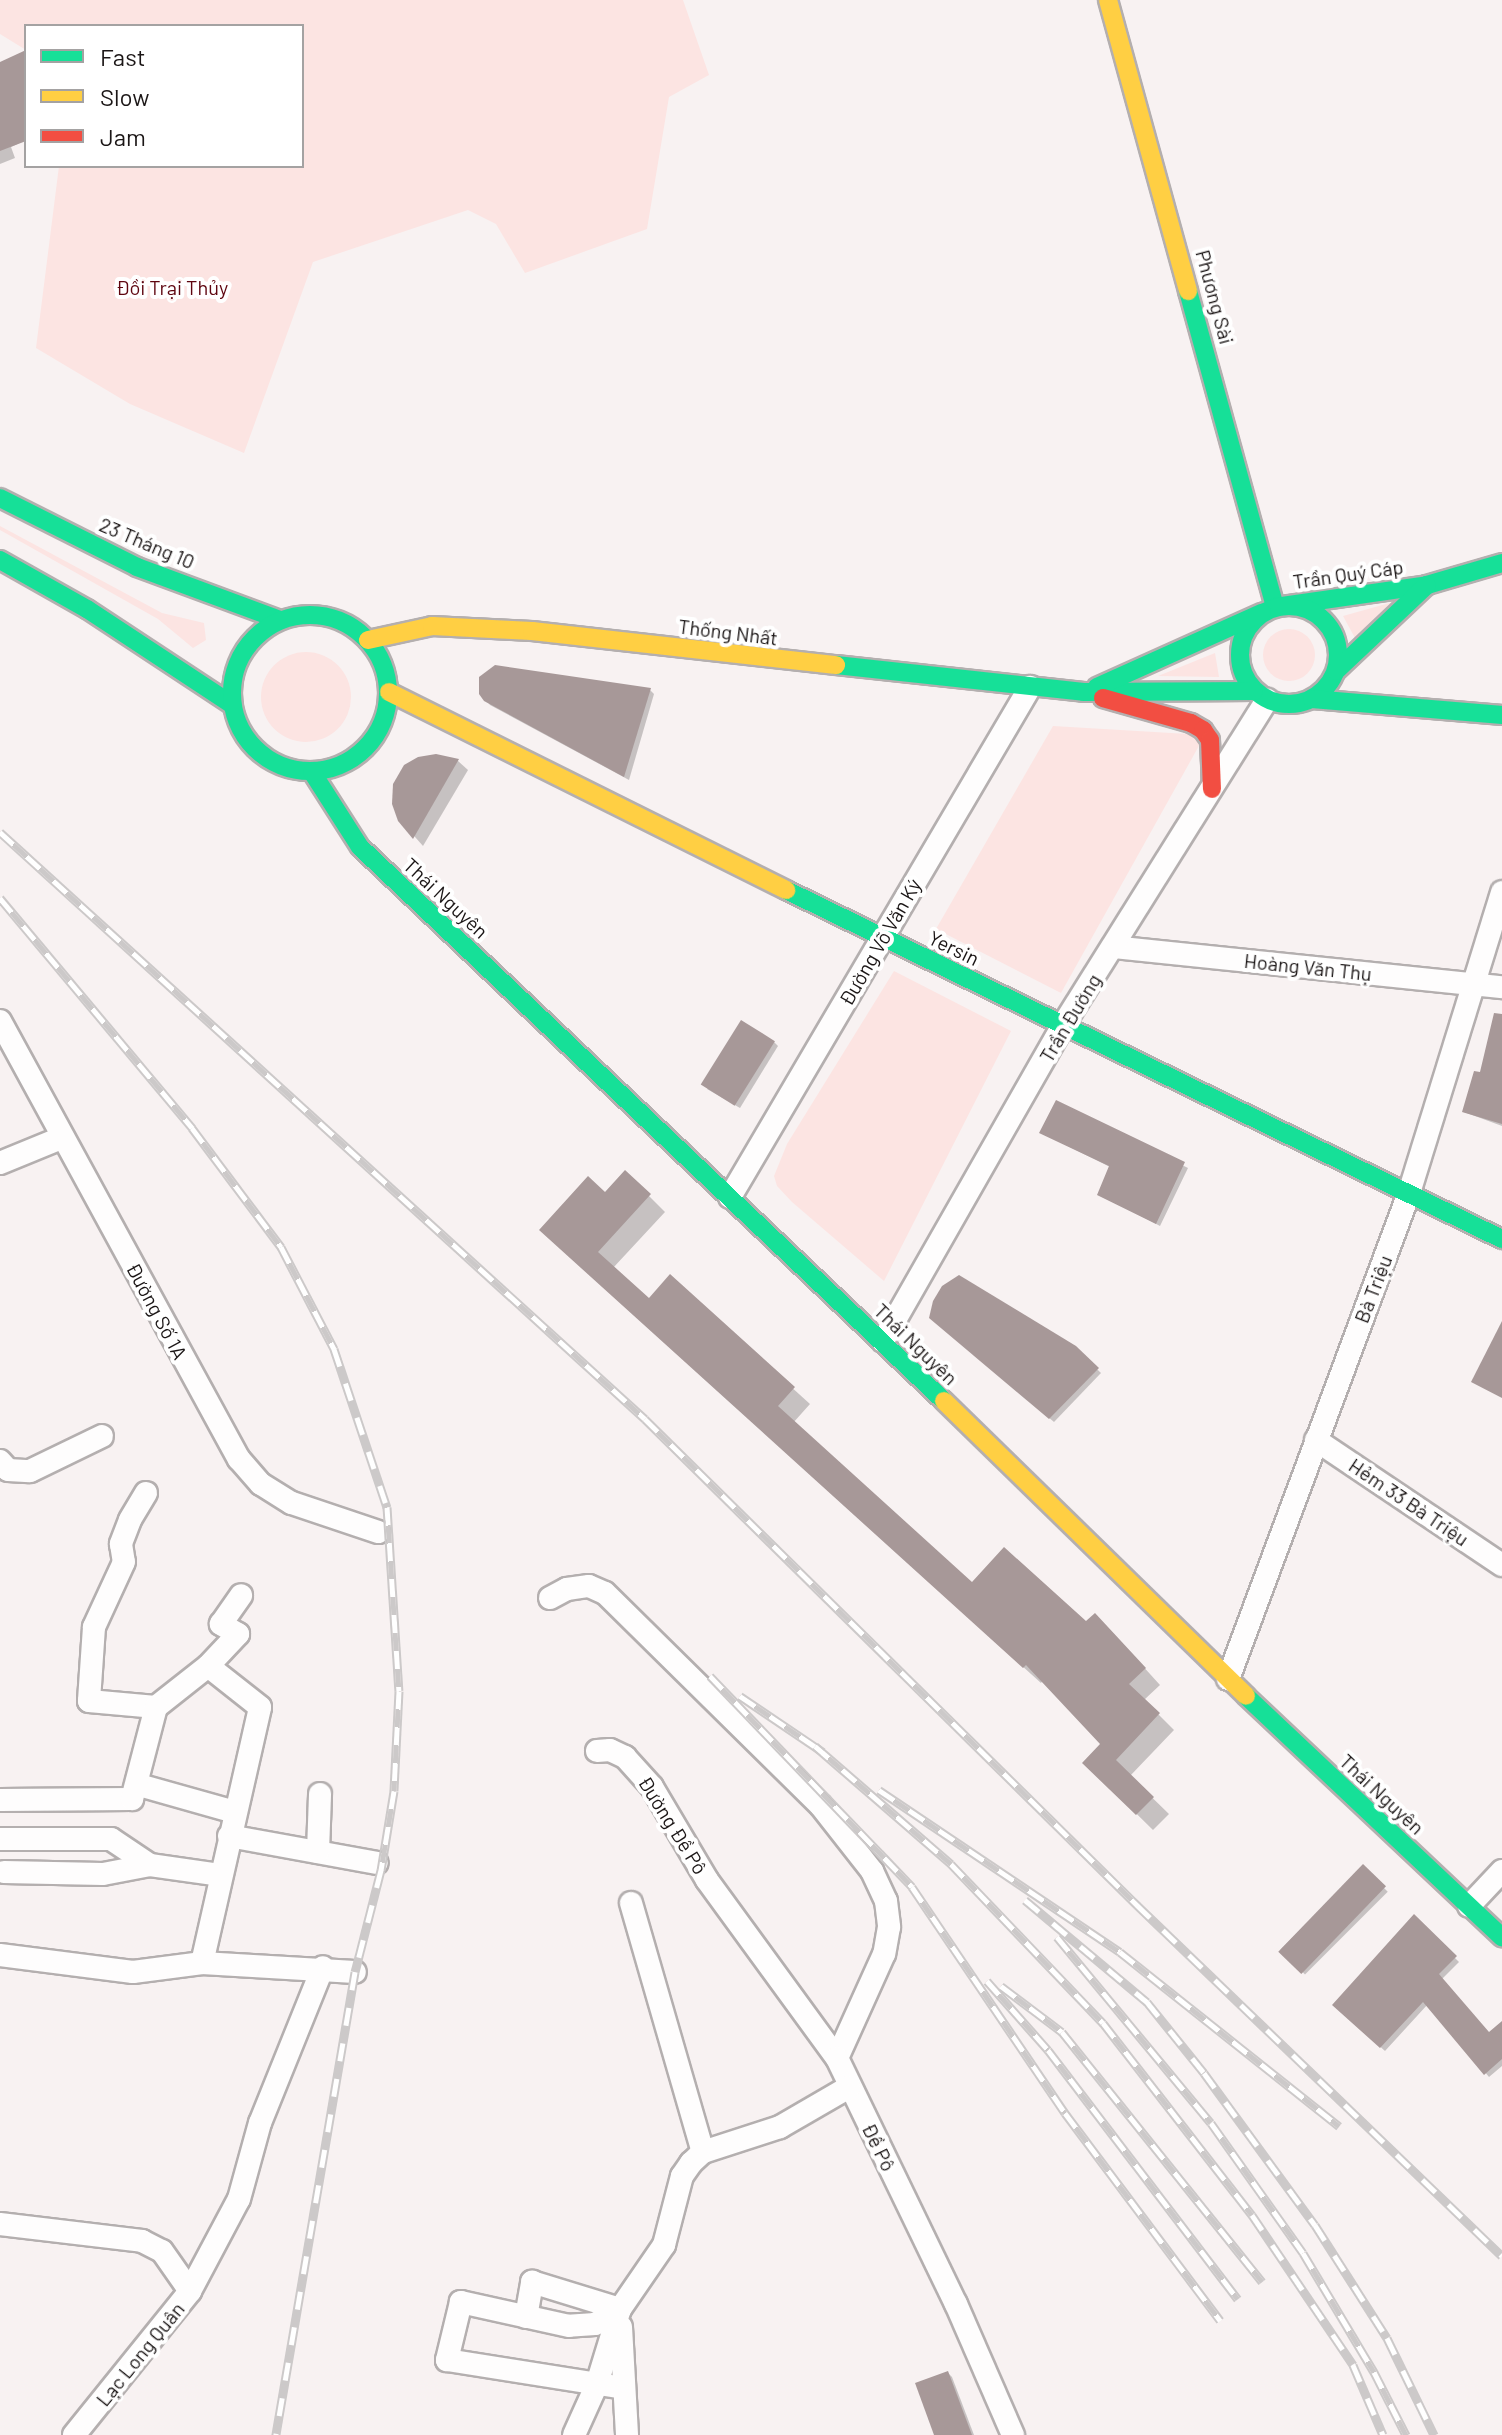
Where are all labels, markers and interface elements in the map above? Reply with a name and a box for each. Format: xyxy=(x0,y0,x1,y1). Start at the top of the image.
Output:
legend xyxy=(24,24,304,168)
text: Fast xyxy=(100,42,145,71)
text: Slow xyxy=(100,82,149,111)
text: Jam xyxy=(100,122,146,151)
street label: Phương Sài xyxy=(1191,247,1239,347)
park label: Đồi Trại Thủy xyxy=(116,275,228,299)
street label: 23 Tháng 10 xyxy=(96,512,198,574)
street label: Trần Quý Cáp xyxy=(1291,554,1405,594)
street label: Thống Nhất xyxy=(677,614,779,650)
street label: Thái Nguyên xyxy=(399,853,493,943)
street label: Đường Võ Văn Ký xyxy=(834,874,926,1010)
street label: Yersin xyxy=(925,925,983,971)
street label: Hoàng Văn Thụ xyxy=(1243,948,1373,986)
street label: Trần Đường xyxy=(1034,969,1106,1067)
street label: Bà Triệu xyxy=(1349,1252,1397,1326)
street label: Đường Số 1A xyxy=(122,1259,192,1363)
street label: Thái Nguyên xyxy=(869,1298,963,1390)
street label: Hẻm 33 Bà Triệu xyxy=(1344,1453,1474,1551)
street label: Thái Nguyên xyxy=(1335,1749,1429,1839)
street label: Đường Đề Pô xyxy=(633,1772,713,1878)
street label: Đề Pô xyxy=(857,2119,901,2175)
street label: Lạc Long Quân xyxy=(91,2297,189,2411)

